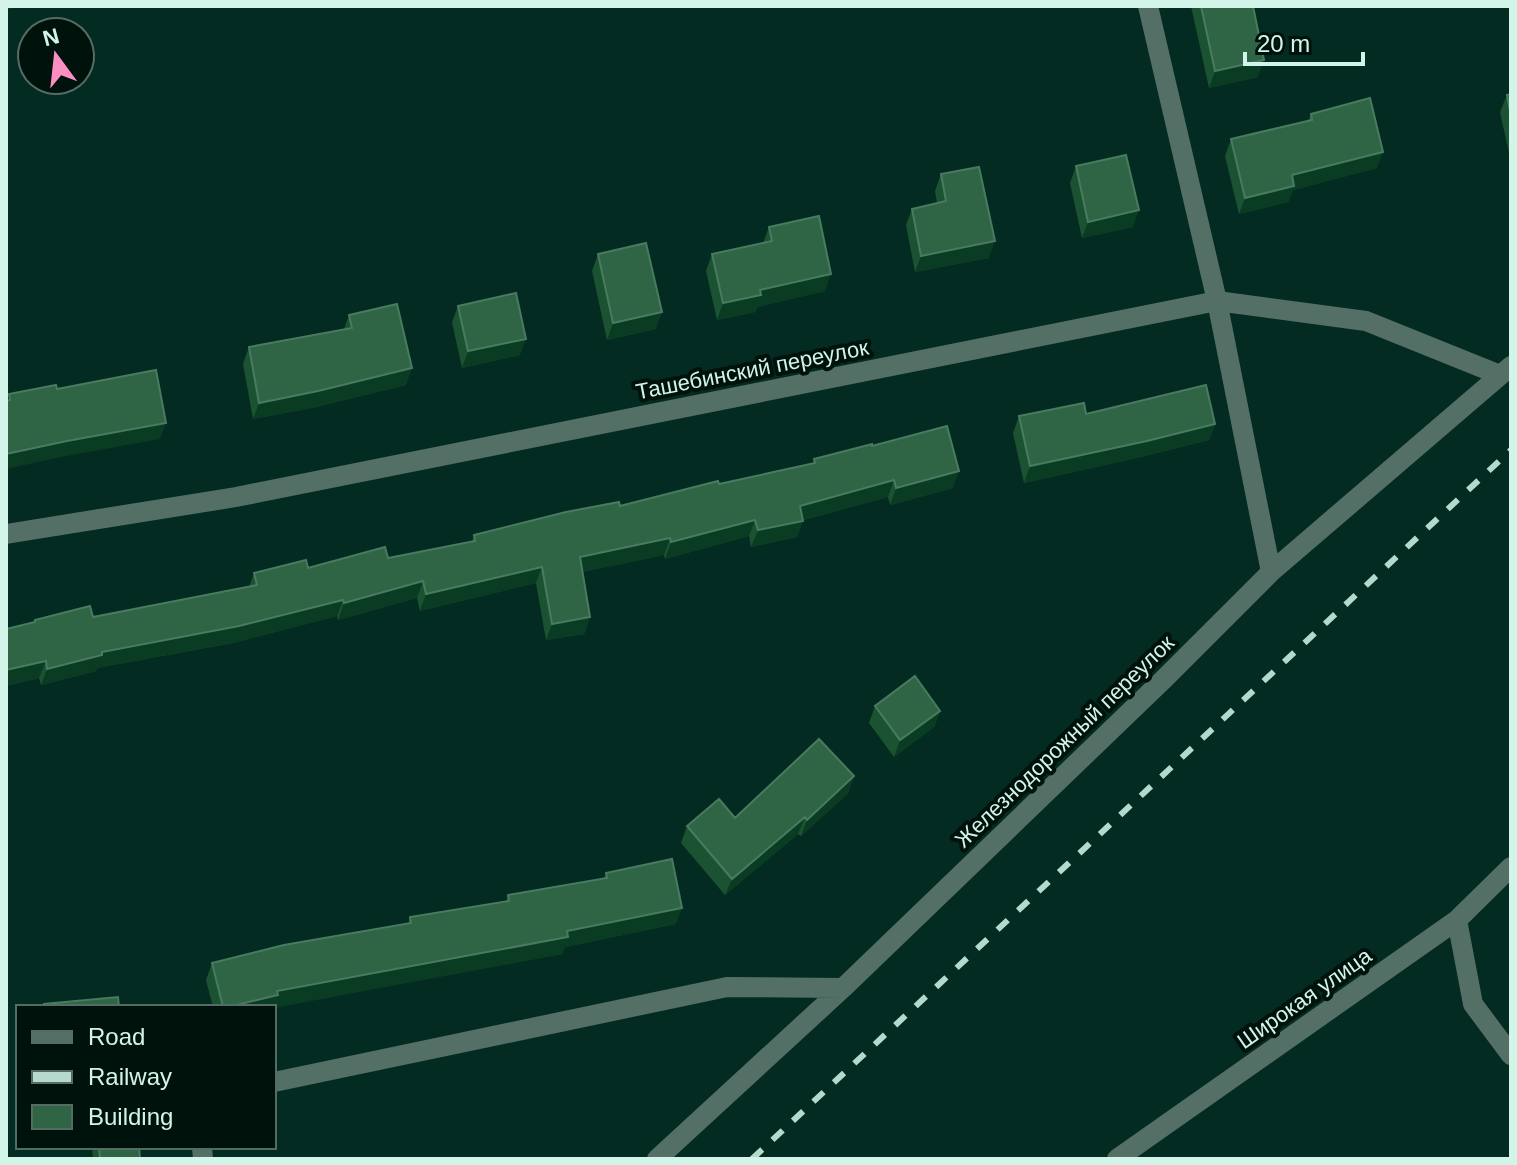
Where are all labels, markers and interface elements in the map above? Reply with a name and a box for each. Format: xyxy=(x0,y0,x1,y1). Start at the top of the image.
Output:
north arrow xyxy=(16,16,96,96)
scale bar xyxy=(1245,16,1363,66)
text: N xyxy=(40,23,62,51)
text: 20 m xyxy=(1257,30,1310,57)
street label: Ташебинский переулок xyxy=(634,335,871,404)
street label: Железнодорожный переулок xyxy=(950,630,1179,853)
street label: Широкая улица xyxy=(1232,942,1377,1054)
legend xyxy=(16,1005,276,1149)
text: Road xyxy=(88,1023,145,1050)
text: Railway xyxy=(88,1063,172,1090)
text: Building xyxy=(88,1103,173,1130)

